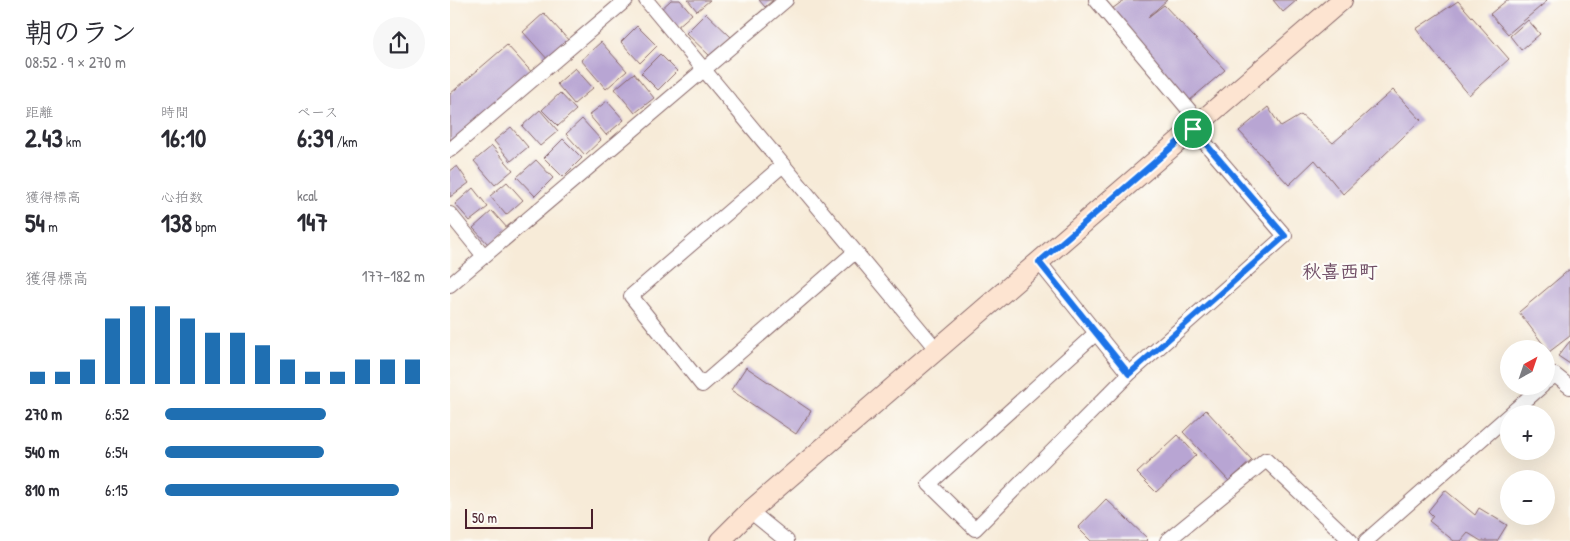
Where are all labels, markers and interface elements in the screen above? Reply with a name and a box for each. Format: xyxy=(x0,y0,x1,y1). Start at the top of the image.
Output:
text: 朝のラン xyxy=(25,13,137,51)
button: share xyxy=(373,17,425,69)
text: 08:52 · 9 × 270 m xyxy=(25,51,126,73)
text: 距離 xyxy=(25,102,53,121)
text: 時間 xyxy=(161,102,189,121)
text: ペース xyxy=(297,102,338,121)
pin xyxy=(1172,108,1214,150)
icon: arrive xyxy=(1179,115,1207,143)
text: 2.43 xyxy=(25,121,63,155)
text: 16:10 xyxy=(161,121,206,155)
text: 6:39 xyxy=(297,121,333,155)
text: km xyxy=(63,132,81,151)
text: /km xyxy=(333,132,358,151)
text: kcal xyxy=(297,186,317,205)
text: 獲得標高 xyxy=(25,187,81,206)
text: 心拍数 xyxy=(161,187,203,206)
text: 147 xyxy=(297,205,328,239)
text: 54 xyxy=(25,206,45,240)
text: 138 xyxy=(161,206,192,240)
text: m xyxy=(45,217,58,236)
text: bpm xyxy=(192,217,217,236)
district label: 秋喜西町 xyxy=(1302,258,1378,284)
text: 177–182 m xyxy=(362,265,425,287)
text: 獲得標高 xyxy=(25,267,89,289)
north arrow xyxy=(1500,340,1555,395)
map controls xyxy=(1500,340,1555,525)
text: 270 m xyxy=(25,403,62,425)
text: 6:52 xyxy=(105,403,129,425)
button: + xyxy=(1500,405,1555,460)
text: 540 m xyxy=(25,441,60,463)
text: 6:54 xyxy=(105,441,128,463)
button: − xyxy=(1500,470,1555,525)
text: 810 m xyxy=(25,479,59,501)
text: 6:15 xyxy=(105,479,128,501)
scale bar xyxy=(465,506,592,529)
text: 50 m xyxy=(472,508,497,527)

